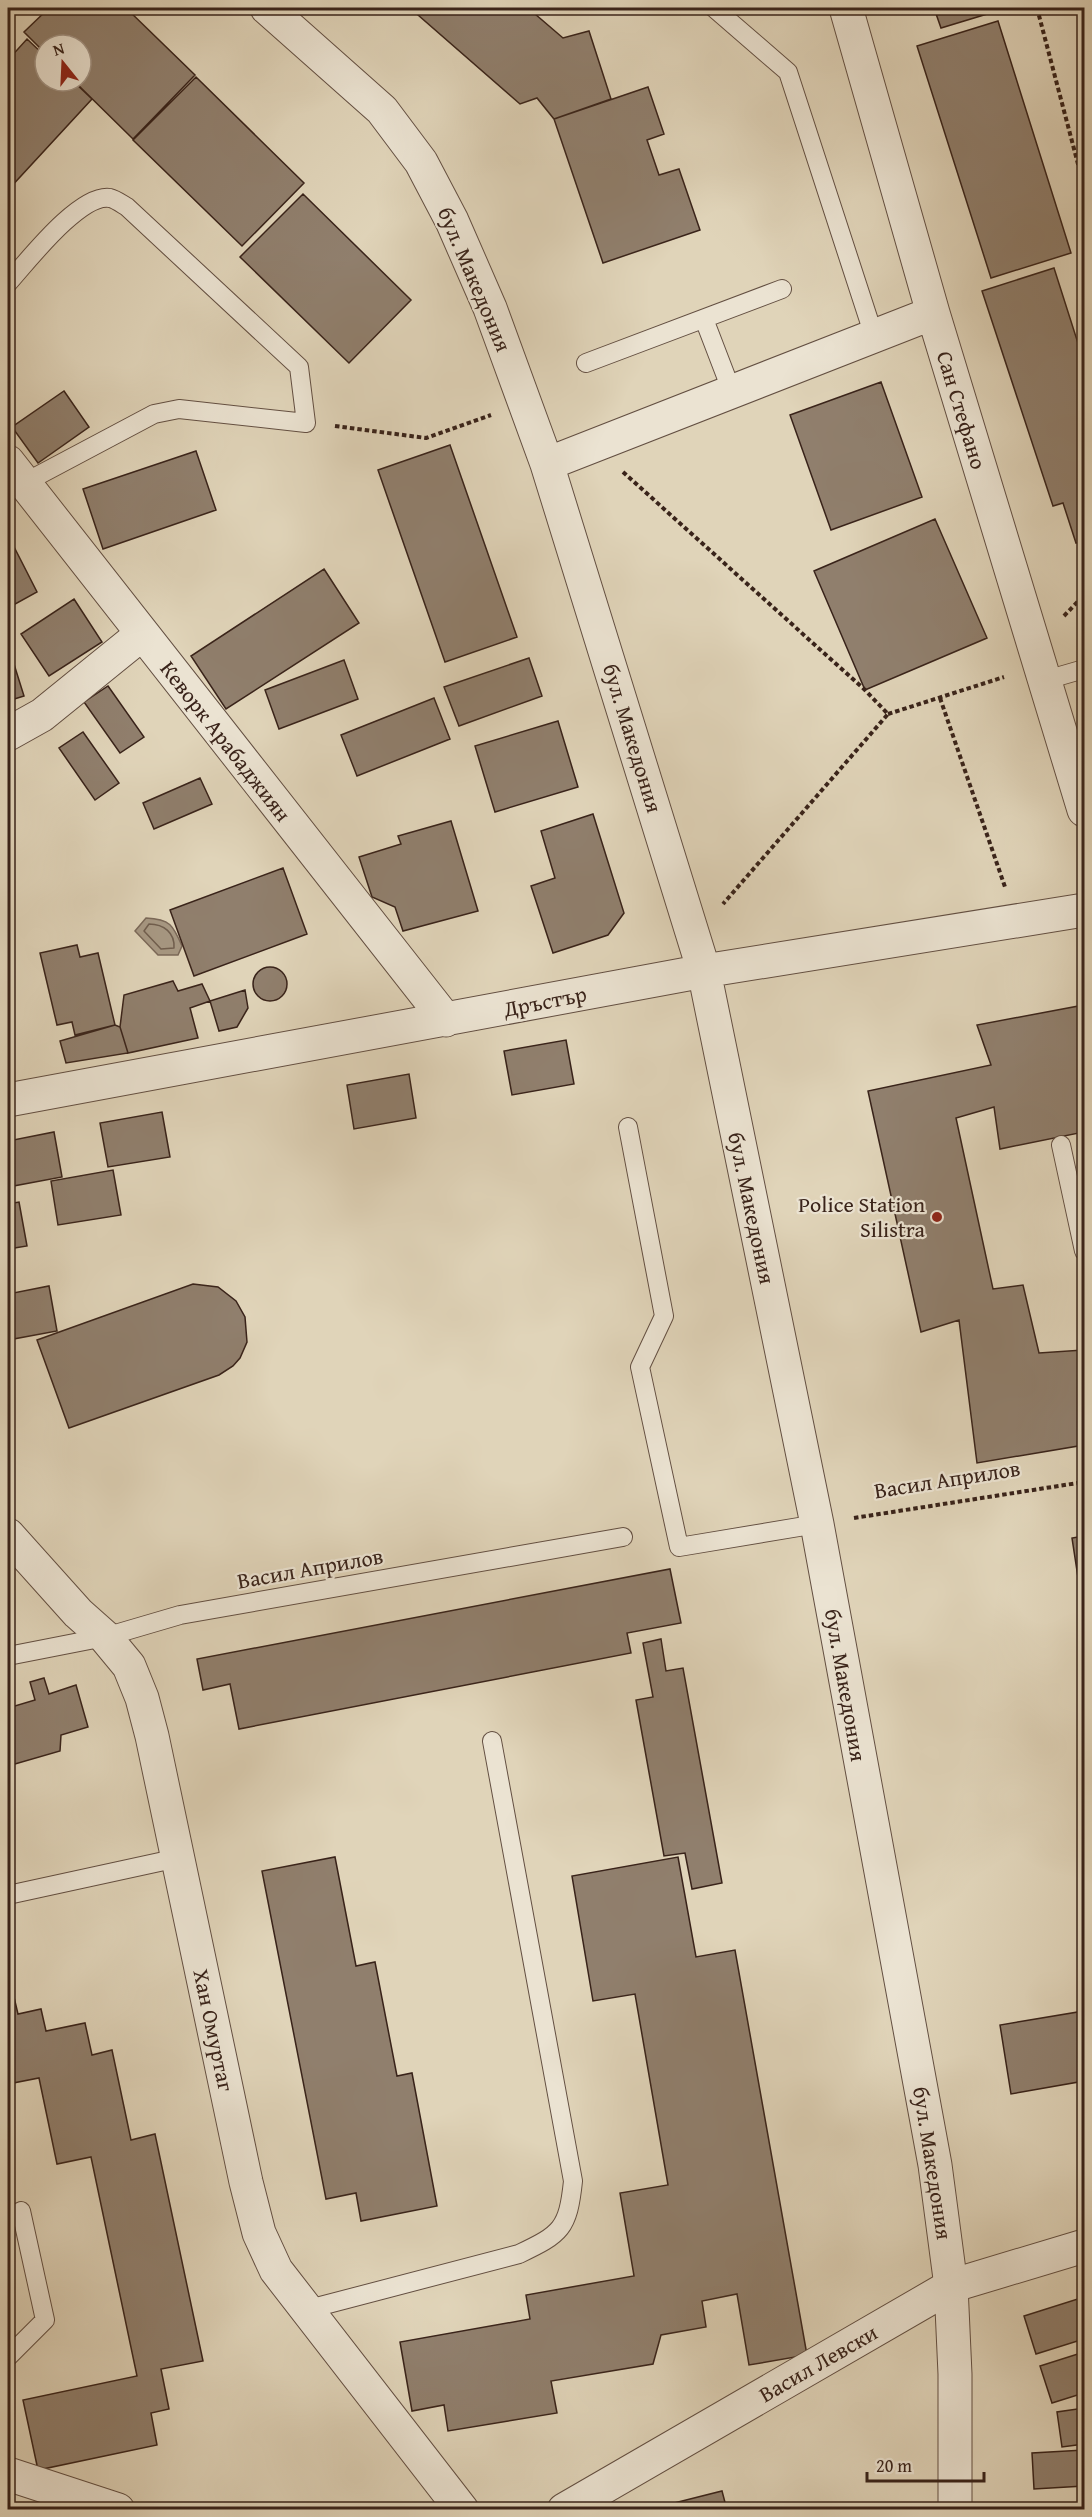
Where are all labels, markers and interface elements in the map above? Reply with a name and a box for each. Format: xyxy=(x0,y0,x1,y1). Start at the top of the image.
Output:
north arrow xyxy=(33,33,93,93)
text: N xyxy=(50,36,67,62)
street label: бул. Македония xyxy=(430,202,520,356)
street label: Сан Стефано xyxy=(929,347,995,473)
street label: Кеворк Арабаджиян xyxy=(153,654,299,828)
street label: бул. Македония xyxy=(595,659,671,817)
street label: Дръстър xyxy=(500,977,589,1025)
street label: бул. Македония xyxy=(720,1129,784,1287)
place label: Police Station Silistra xyxy=(798,1188,926,1245)
marker: Police Station Silistra xyxy=(930,1210,944,1224)
street label: Васил Априлов xyxy=(872,1452,1022,1506)
street label: Васил Априлов xyxy=(235,1539,385,1597)
street label: бул. Македония xyxy=(817,1606,875,1764)
street label: Хан Омуртаг xyxy=(185,1966,243,2095)
street label: бул. Македония xyxy=(905,2084,961,2242)
street label: Васил Левски xyxy=(753,2316,883,2410)
scale bar xyxy=(867,2445,984,2483)
text: 20 m xyxy=(876,2452,912,2479)

